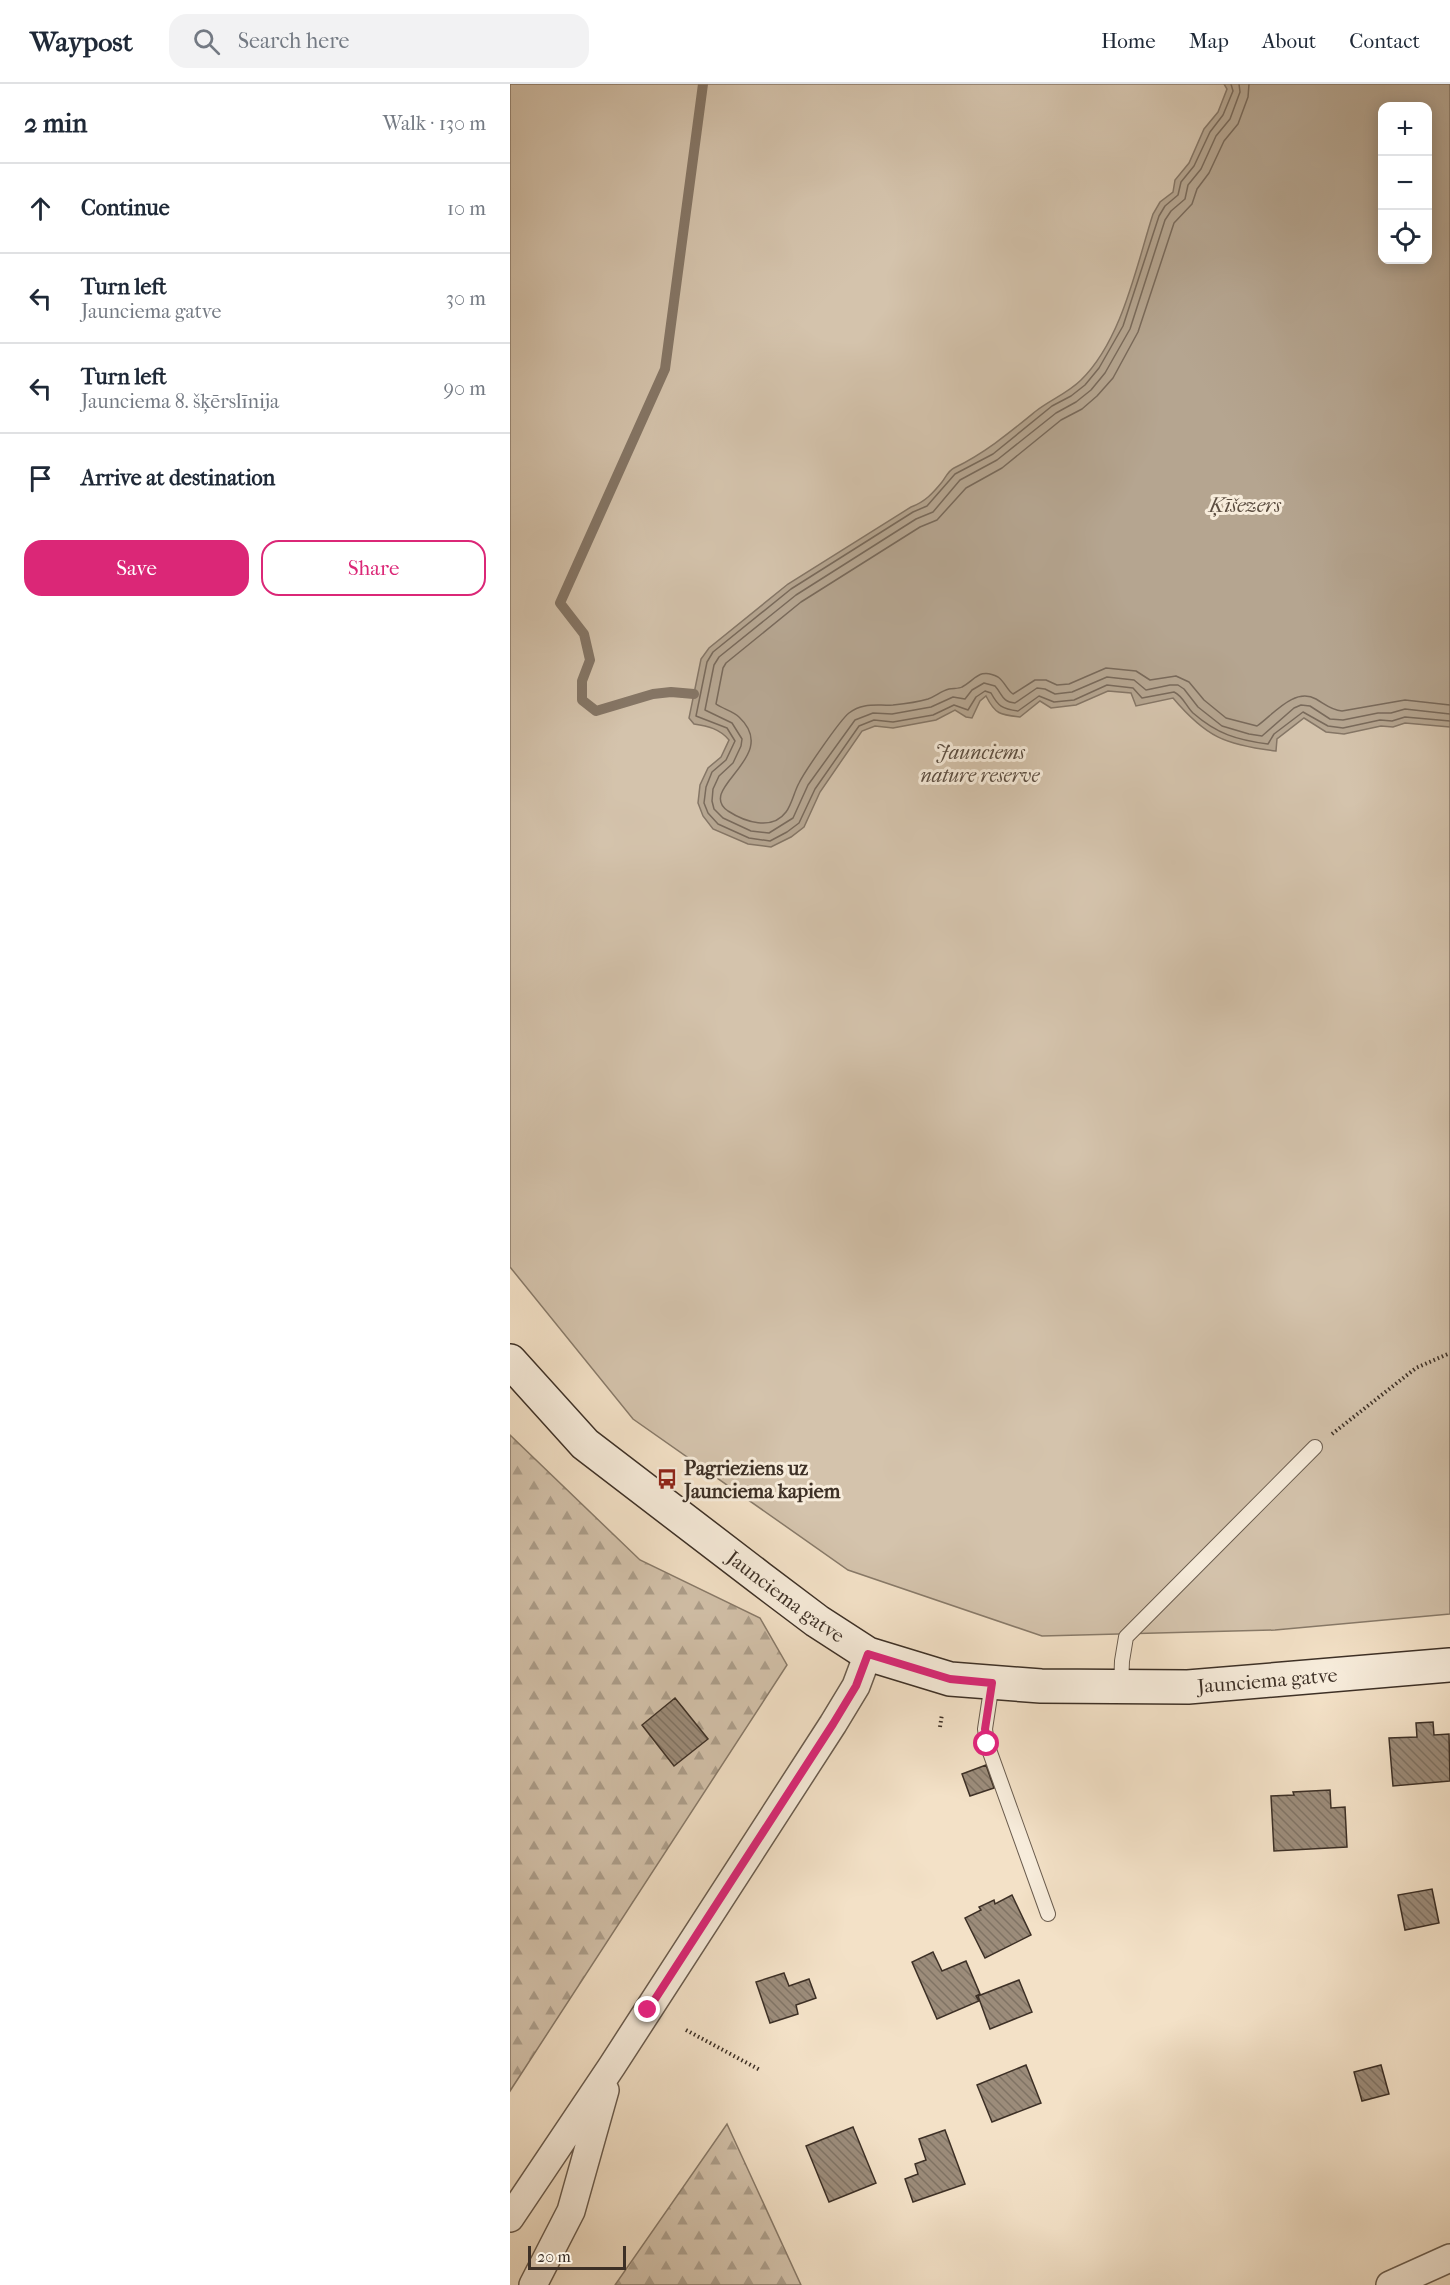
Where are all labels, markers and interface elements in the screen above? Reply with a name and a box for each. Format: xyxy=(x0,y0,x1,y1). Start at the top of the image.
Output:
search box xyxy=(169,14,589,68)
text: Waypost xyxy=(30,25,133,58)
icon: search xyxy=(190,25,223,58)
text: Search here xyxy=(238,28,349,54)
text: Home xyxy=(1101,29,1156,53)
text: Map xyxy=(1189,29,1229,53)
text: About xyxy=(1262,29,1316,53)
text: Contact xyxy=(1349,29,1420,53)
map controls xyxy=(1378,102,1432,264)
button: + xyxy=(1378,102,1432,156)
text: 2 min xyxy=(24,108,87,139)
text: Walk · 130 m xyxy=(383,112,486,135)
button: − xyxy=(1378,156,1432,210)
icon: ahead xyxy=(24,192,57,225)
text: Continue xyxy=(81,195,170,221)
text: 10 m xyxy=(447,197,486,220)
button: locate xyxy=(1378,210,1432,264)
text: Turn left xyxy=(81,274,167,300)
icon: left xyxy=(24,282,57,315)
text: 30 m xyxy=(446,287,486,310)
text: Jaunciema gatve xyxy=(81,300,221,323)
text: Turn left xyxy=(81,364,167,390)
icon: left xyxy=(24,372,57,405)
text: 90 m xyxy=(444,377,486,400)
text: Jaunciema 8. šķērslīnija xyxy=(81,390,279,413)
icon: arrive xyxy=(24,462,57,495)
text: Arrive at destination xyxy=(81,465,275,491)
water label: Ķīšezers xyxy=(1207,493,1282,517)
button: Save xyxy=(24,540,249,596)
button: Share xyxy=(261,540,486,596)
park label: Jaunciems nature reserve xyxy=(920,741,1040,787)
place label: Pagrieziens uz Jaunciema kapiem xyxy=(682,1457,841,1503)
bus stop icon: Pagrieziens uz Jaunciema kapiem xyxy=(655,1467,679,1491)
street label: Jaunciema gatve xyxy=(721,1544,849,1647)
street label: Jaunciema gatve xyxy=(1194,1663,1338,1698)
route start xyxy=(973,1730,999,1756)
route end xyxy=(634,1996,660,2022)
scale bar xyxy=(528,2243,626,2270)
text: 20 m xyxy=(537,2247,571,2266)

